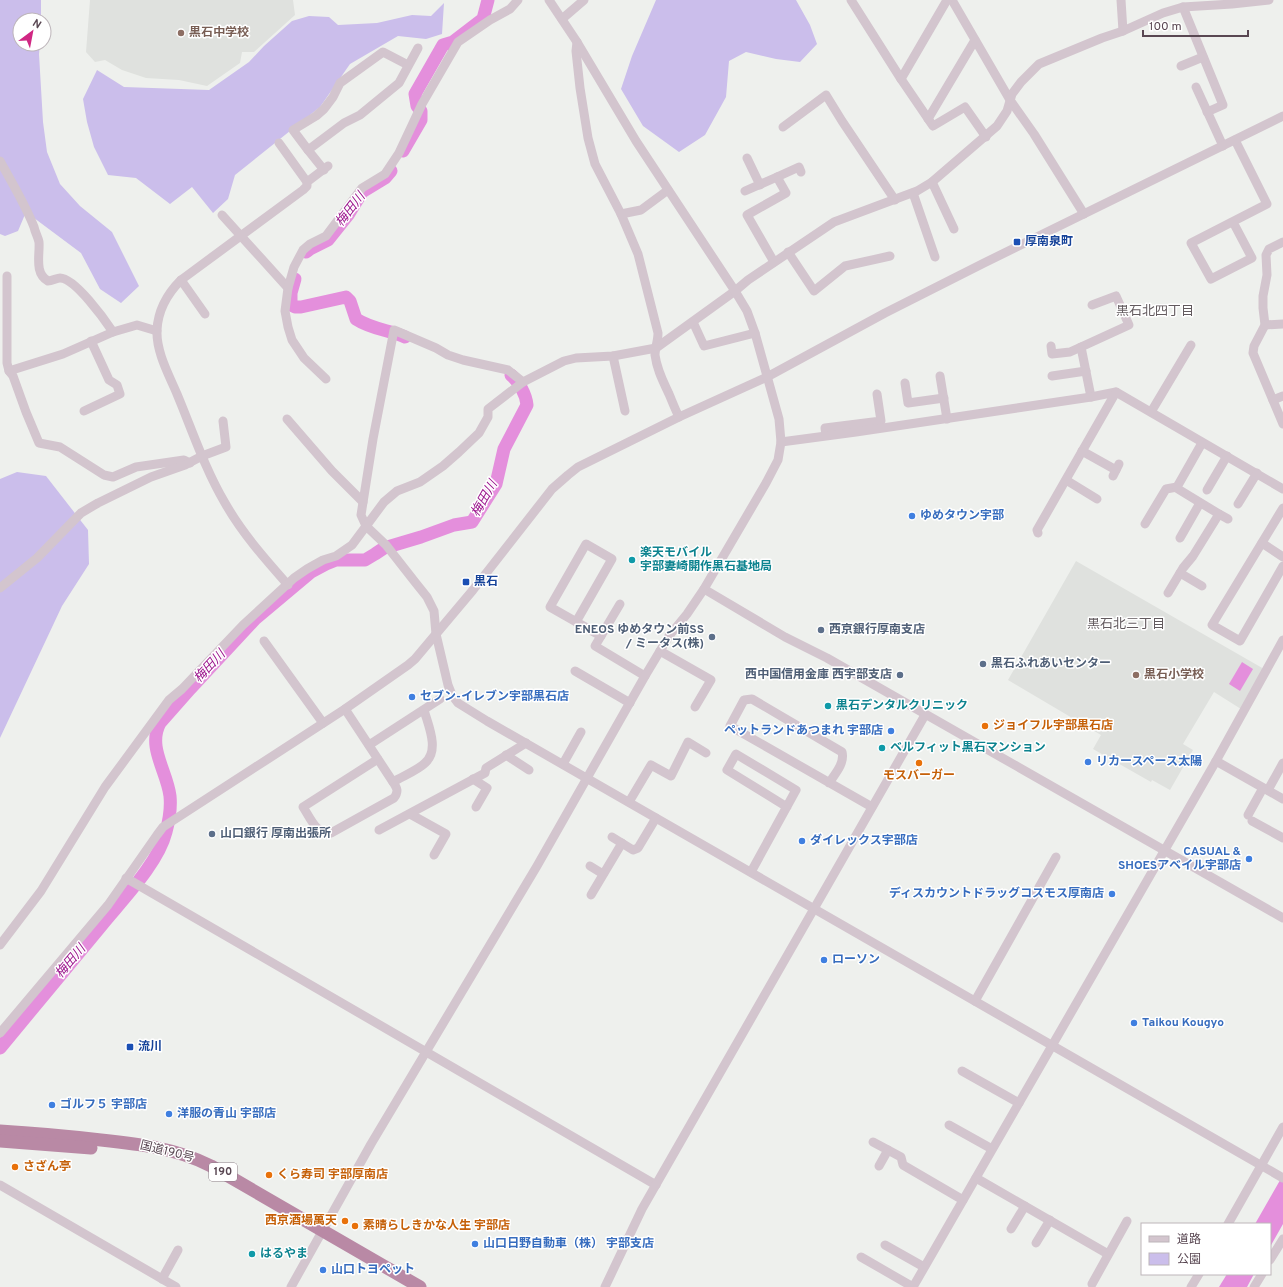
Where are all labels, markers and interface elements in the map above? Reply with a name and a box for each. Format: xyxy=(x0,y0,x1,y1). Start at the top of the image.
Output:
north arrow xyxy=(12,12,52,52)
scale bar xyxy=(1143,12,1248,38)
text: N xyxy=(30,16,44,32)
text: 100 m xyxy=(1149,19,1182,35)
place label: 黒石中学校 xyxy=(189,25,249,41)
marker: 黒石中学校 xyxy=(176,28,186,38)
water label: 梅田川 xyxy=(333,188,371,230)
place label: 厚南泉町 xyxy=(1025,234,1073,250)
marker: 厚南泉町 xyxy=(1012,237,1022,247)
district label: 黒石北四丁目 xyxy=(1116,303,1194,320)
water label: 梅田川 xyxy=(468,476,503,520)
place label: ゆめタウン宇部 xyxy=(920,508,1004,524)
marker: ゆめタウン宇部 xyxy=(907,511,917,521)
place label: 楽天モバイル 宇部妻崎開作黒石基地局 xyxy=(640,545,772,575)
marker: 楽天モバイル 宇部妻崎開作黒石基地局 xyxy=(627,555,637,565)
place label: 黒石 xyxy=(474,574,498,590)
marker: 黒石 xyxy=(461,577,471,587)
district label: 黒石北三丁目 xyxy=(1087,616,1165,633)
place label: ENEOS ゆめタウン前SS / ミータス(株) xyxy=(575,622,704,652)
place label: 西京銀行厚南支店 xyxy=(829,622,925,638)
marker: 西京銀行厚南支店 xyxy=(816,625,826,635)
marker: ENEOS ゆめタウン前SS / ミータス(株) xyxy=(707,632,717,642)
water label: 梅田川 xyxy=(191,646,231,687)
place label: 黒石ふれあいセンター xyxy=(991,656,1111,672)
marker: 黒石ふれあいセンター xyxy=(978,659,988,669)
place label: 西中国信用金庫 西宇部支店 xyxy=(745,667,892,683)
place label: 黒石小学校 xyxy=(1144,667,1204,683)
marker: 西中国信用金庫 西宇部支店 xyxy=(895,670,905,680)
marker: 黒石小学校 xyxy=(1131,670,1141,680)
place label: セブン-イレブン宇部黒石店 xyxy=(420,689,569,705)
marker: セブン-イレブン宇部黒石店 xyxy=(407,692,417,702)
place label: 黒石デンタルクリニック xyxy=(836,698,968,714)
marker: 黒石デンタルクリニック xyxy=(823,701,833,711)
place label: ジョイフル宇部黒石店 xyxy=(993,718,1113,734)
marker: ジョイフル宇部黒石店 xyxy=(980,721,990,731)
place label: ペットランドあつまれ 宇部店 xyxy=(724,723,883,739)
marker: ペットランドあつまれ 宇部店 xyxy=(886,726,896,736)
place label: ベルフィット黒石マンション xyxy=(890,740,1046,756)
marker: ベルフィット黒石マンション xyxy=(877,743,887,753)
place label: リカースペース太陽 xyxy=(1096,754,1202,770)
marker: リカースペース太陽 xyxy=(1083,757,1093,767)
marker: モスバーガー xyxy=(914,758,924,768)
place label: モスバーガー xyxy=(883,768,955,784)
place label: 山口銀行 厚南出張所 xyxy=(220,826,331,842)
marker: 山口銀行 厚南出張所 xyxy=(207,829,217,839)
place label: ダイレックス宇部店 xyxy=(810,833,918,849)
marker: ダイレックス宇部店 xyxy=(797,836,807,846)
place label: CASUAL & SHOESアベイル宇部店 xyxy=(1118,844,1241,874)
marker: CASUAL & SHOESアベイル宇部店 xyxy=(1244,854,1254,864)
place label: ディスカウントドラッグコスモス厚南店 xyxy=(889,886,1104,902)
marker: ディスカウントドラッグコスモス厚南店 xyxy=(1107,889,1117,899)
water label: 梅田川 xyxy=(52,940,91,982)
place label: ローソン xyxy=(832,952,880,968)
marker: ローソン xyxy=(819,955,829,965)
place label: Taikou Kougyo xyxy=(1142,1015,1224,1031)
marker: Taikou Kougyo xyxy=(1129,1018,1139,1028)
place label: 流川 xyxy=(138,1039,162,1055)
marker: 流川 xyxy=(125,1042,135,1052)
place label: ゴルフ５ 宇部店 xyxy=(60,1097,147,1113)
marker: ゴルフ５ 宇部店 xyxy=(47,1100,57,1110)
place label: 洋服の青山 宇部店 xyxy=(177,1106,276,1122)
marker: 洋服の青山 宇部店 xyxy=(164,1109,174,1119)
street label: 国道190号 xyxy=(138,1138,196,1166)
place label: さざん亭 xyxy=(23,1159,71,1175)
marker: さざん亭 xyxy=(10,1162,20,1172)
road number: 190 xyxy=(209,1163,237,1181)
place label: くら寿司 宇部厚南店 xyxy=(277,1167,388,1183)
marker: くら寿司 宇部厚南店 xyxy=(264,1170,274,1180)
place label: 西京酒場萬天 xyxy=(265,1213,337,1229)
marker: 西京酒場萬天 xyxy=(340,1216,350,1226)
place label: 素晴らしきかな人生 宇部店 xyxy=(363,1218,510,1234)
marker: 素晴らしきかな人生 宇部店 xyxy=(350,1221,360,1231)
legend xyxy=(1141,1223,1271,1275)
text: 道路 xyxy=(1177,1232,1201,1248)
place label: 山口日野自動車（株） 宇部支店 xyxy=(483,1236,654,1252)
marker: 山口日野自動車（株） 宇部支店 xyxy=(470,1239,480,1249)
place label: はるやま xyxy=(260,1246,308,1262)
marker: はるやま xyxy=(247,1249,257,1259)
text: 公園 xyxy=(1177,1252,1201,1268)
place label: 山口トヨペット xyxy=(331,1262,415,1278)
marker: 山口トヨペット xyxy=(318,1265,328,1275)

